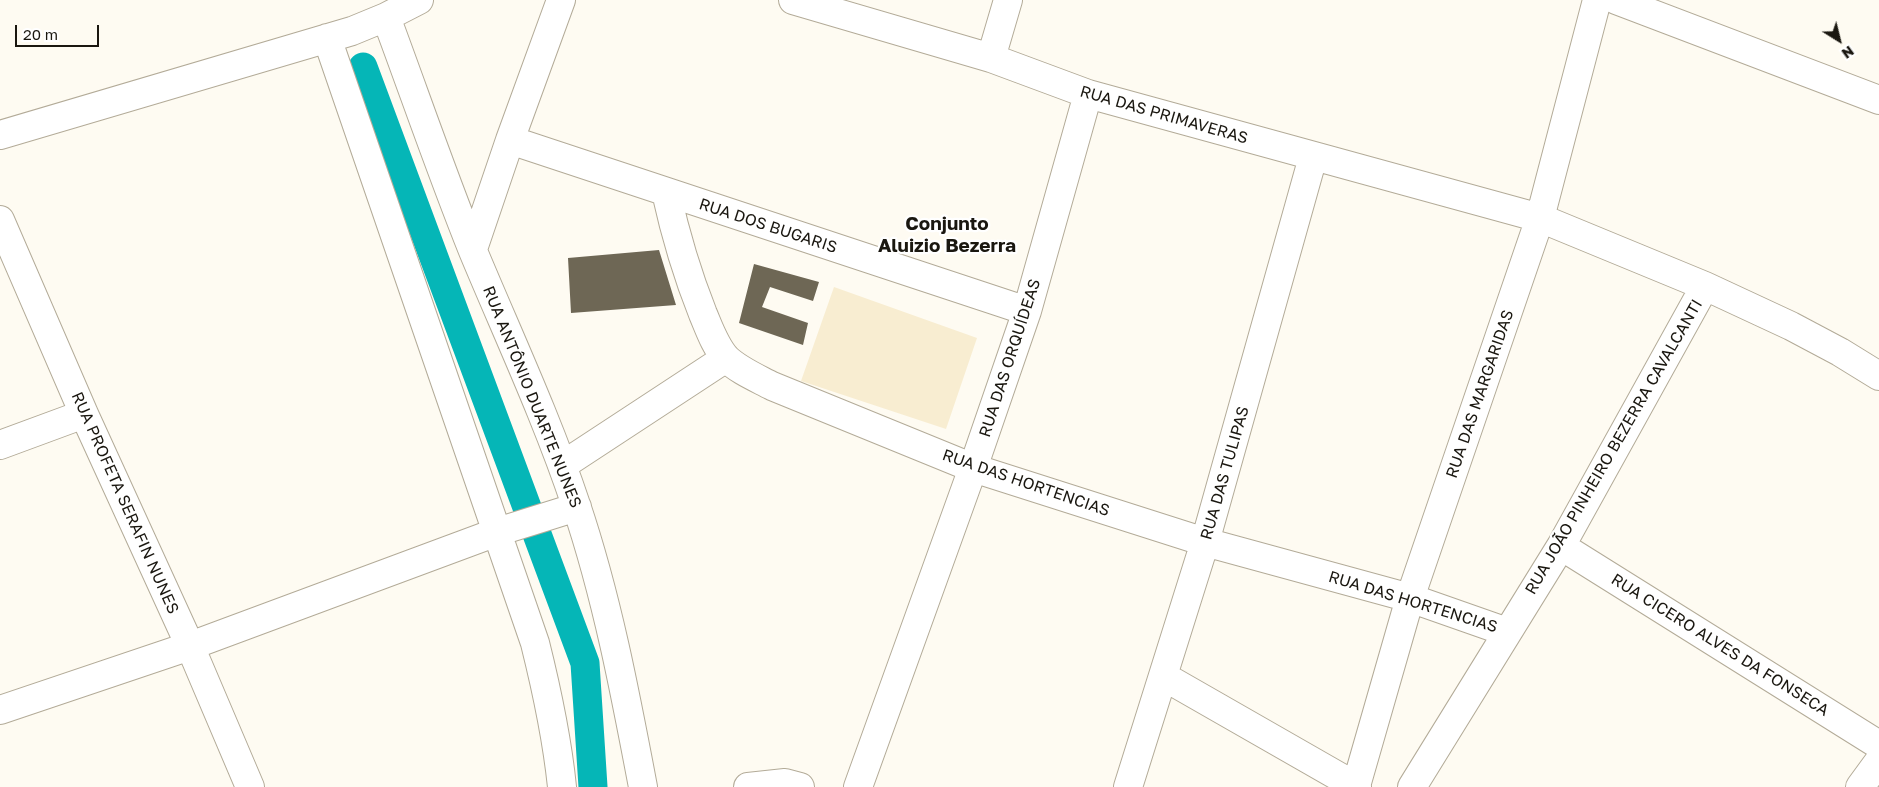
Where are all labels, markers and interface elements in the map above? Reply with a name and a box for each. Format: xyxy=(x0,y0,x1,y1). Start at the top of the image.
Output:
scale bar xyxy=(18,15,101,47)
north arrow xyxy=(1814,15,1864,65)
text: 20 m xyxy=(23,25,58,43)
text: N xyxy=(1839,43,1857,63)
street label: RUA DAS PRIMAVERAS xyxy=(1078,82,1250,148)
street label: RUA DOS BUGARIS xyxy=(696,195,840,257)
district label: Conjunto Aluizio Bezerra xyxy=(878,213,1016,257)
street label: RUA DAS ORQUÍDEAS xyxy=(975,276,1045,440)
street label: RUA ANTÔNIO DUARTE NUNES xyxy=(479,283,585,511)
street label: RUA JOÃO PINHEIRO BEZERRA CAVALCANTI xyxy=(1521,296,1707,598)
street label: RUA DAS MARGARIDAS xyxy=(1442,307,1518,481)
street label: RUA PROFETA SERAFIN NUNES xyxy=(67,389,183,617)
street label: RUA DAS TULIPAS xyxy=(1197,404,1253,542)
street label: RUA DAS HORTENCIAS xyxy=(940,445,1112,521)
street label: RUA DAS HORTENCIAS xyxy=(1326,567,1500,637)
street label: RUA CICERO ALVES DA FONSECA xyxy=(1608,570,1832,720)

